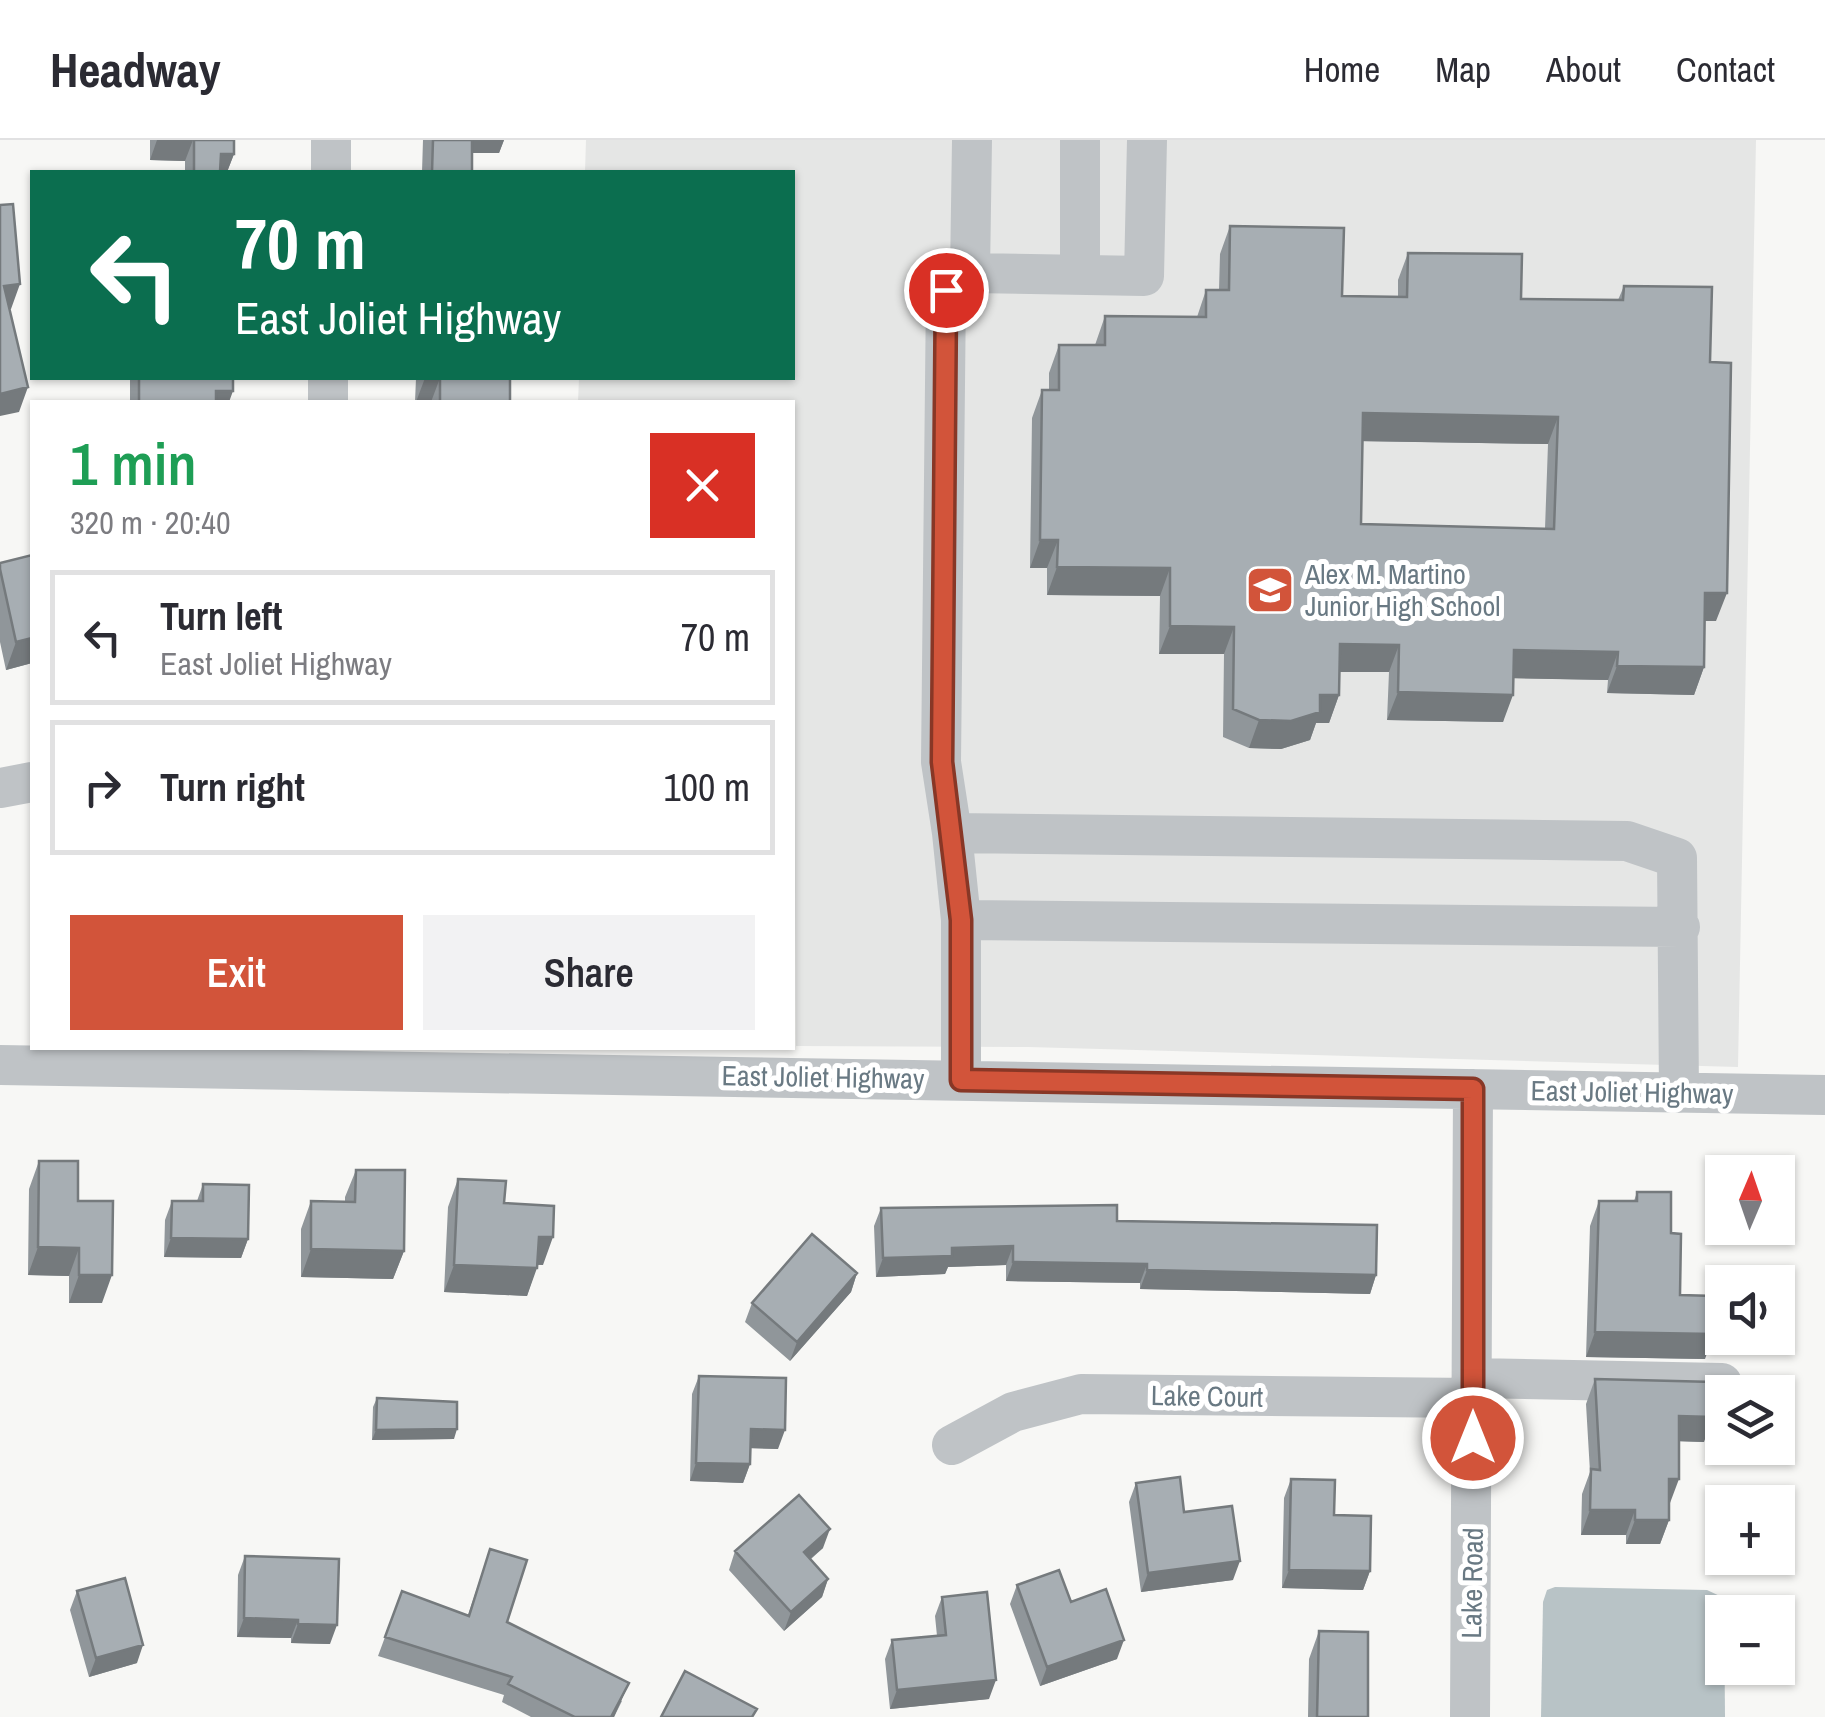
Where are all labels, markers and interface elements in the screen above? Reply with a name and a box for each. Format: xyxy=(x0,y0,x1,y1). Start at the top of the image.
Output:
text: Headway xyxy=(50,37,221,102)
text: Home xyxy=(1304,46,1380,93)
text: Map xyxy=(1435,46,1491,93)
text: About xyxy=(1546,46,1621,93)
text: Contact xyxy=(1676,46,1775,93)
text: 70 m xyxy=(235,197,366,291)
icon: left xyxy=(70,210,200,340)
pin xyxy=(904,248,989,333)
icon: arrive xyxy=(919,263,974,318)
text: East Joliet Highway xyxy=(235,287,561,348)
text: 1 min xyxy=(70,423,197,504)
button: close xyxy=(650,433,755,538)
text: 320 m · 20:40 xyxy=(70,501,230,544)
place label: Alex M. Martino Junior High School xyxy=(1304,555,1500,625)
school or university icon: Alex M. Martino Junior High School xyxy=(1244,564,1296,616)
text: Turn left xyxy=(160,591,282,642)
icon: left xyxy=(75,610,130,665)
text: 70 m xyxy=(681,612,750,663)
text: East Joliet Highway xyxy=(160,642,392,685)
icon: right xyxy=(75,760,130,815)
text: Turn right xyxy=(160,762,305,813)
text: 100 m xyxy=(663,762,750,813)
button: Exit xyxy=(70,915,403,1030)
button: Share xyxy=(423,915,755,1030)
street label: East Joliet Highway xyxy=(721,1056,925,1098)
street label: East Joliet Highway xyxy=(1530,1071,1734,1113)
north arrow xyxy=(1705,1155,1795,1245)
map controls xyxy=(1705,1155,1795,1685)
button: sound xyxy=(1705,1265,1795,1355)
button: layers xyxy=(1705,1375,1795,1465)
street label: Lake Court xyxy=(1151,1376,1263,1416)
position arrow xyxy=(1421,1386,1525,1490)
button: + xyxy=(1705,1485,1795,1575)
street label: Lake Road xyxy=(1452,1527,1492,1639)
button: − xyxy=(1705,1595,1795,1685)

